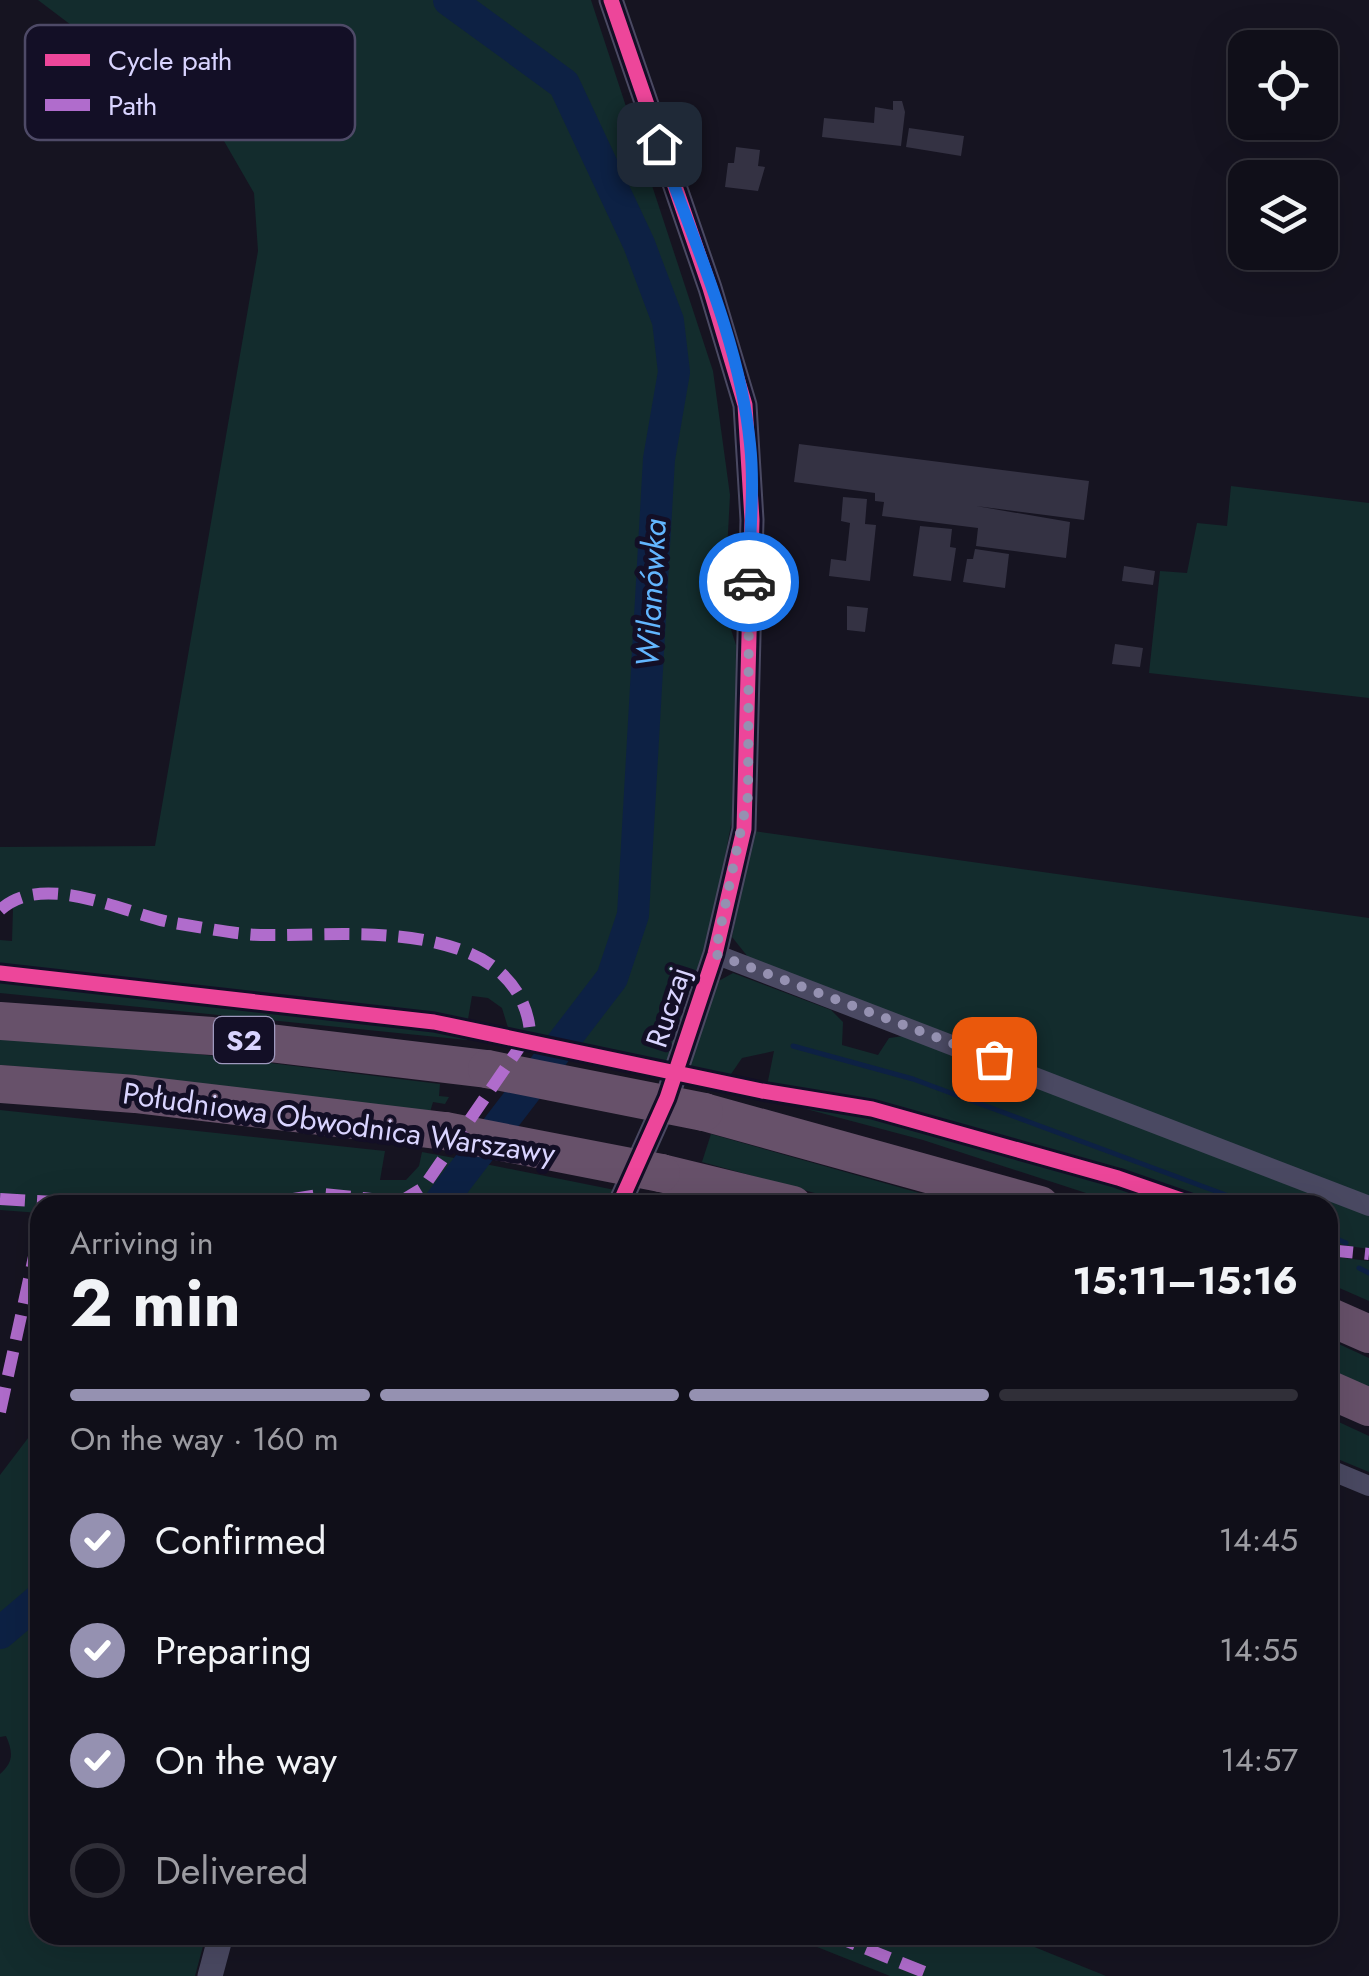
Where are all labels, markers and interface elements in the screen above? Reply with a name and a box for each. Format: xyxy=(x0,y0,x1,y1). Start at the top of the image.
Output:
legend xyxy=(25,25,355,140)
map controls xyxy=(1228,30,1338,270)
button: locate xyxy=(1228,30,1338,140)
text: Cycle path xyxy=(108,40,233,81)
text: Path xyxy=(108,85,157,126)
pin xyxy=(617,102,702,187)
icon: home xyxy=(632,117,687,172)
button: layers xyxy=(1228,160,1338,270)
water label: Wilanówka xyxy=(624,517,678,669)
courier xyxy=(699,532,799,632)
icon: car xyxy=(722,555,777,610)
street label: Ruczaj xyxy=(635,961,701,1053)
road number: S2 xyxy=(214,1017,274,1063)
pin xyxy=(952,1017,1037,1102)
icon: bag xyxy=(967,1032,1022,1087)
street label: Południowa Obwodnica Warszawy xyxy=(120,1071,559,1175)
text: Arriving in xyxy=(70,1220,214,1266)
text: 15:11–15:16 xyxy=(1073,1253,1298,1308)
text: 2 min xyxy=(70,1256,241,1350)
text: On the way · 160 m xyxy=(70,1416,339,1462)
icon: check xyxy=(70,1513,125,1568)
text: Confirmed xyxy=(155,1513,326,1568)
text: 14:45 xyxy=(1219,1517,1298,1563)
icon: check xyxy=(70,1623,125,1678)
text: Preparing xyxy=(155,1623,312,1678)
text: 14:55 xyxy=(1219,1627,1298,1673)
icon: check xyxy=(70,1733,125,1788)
text: On the way xyxy=(155,1733,337,1788)
text: 14:57 xyxy=(1220,1737,1298,1783)
text: Delivered xyxy=(155,1843,308,1898)

